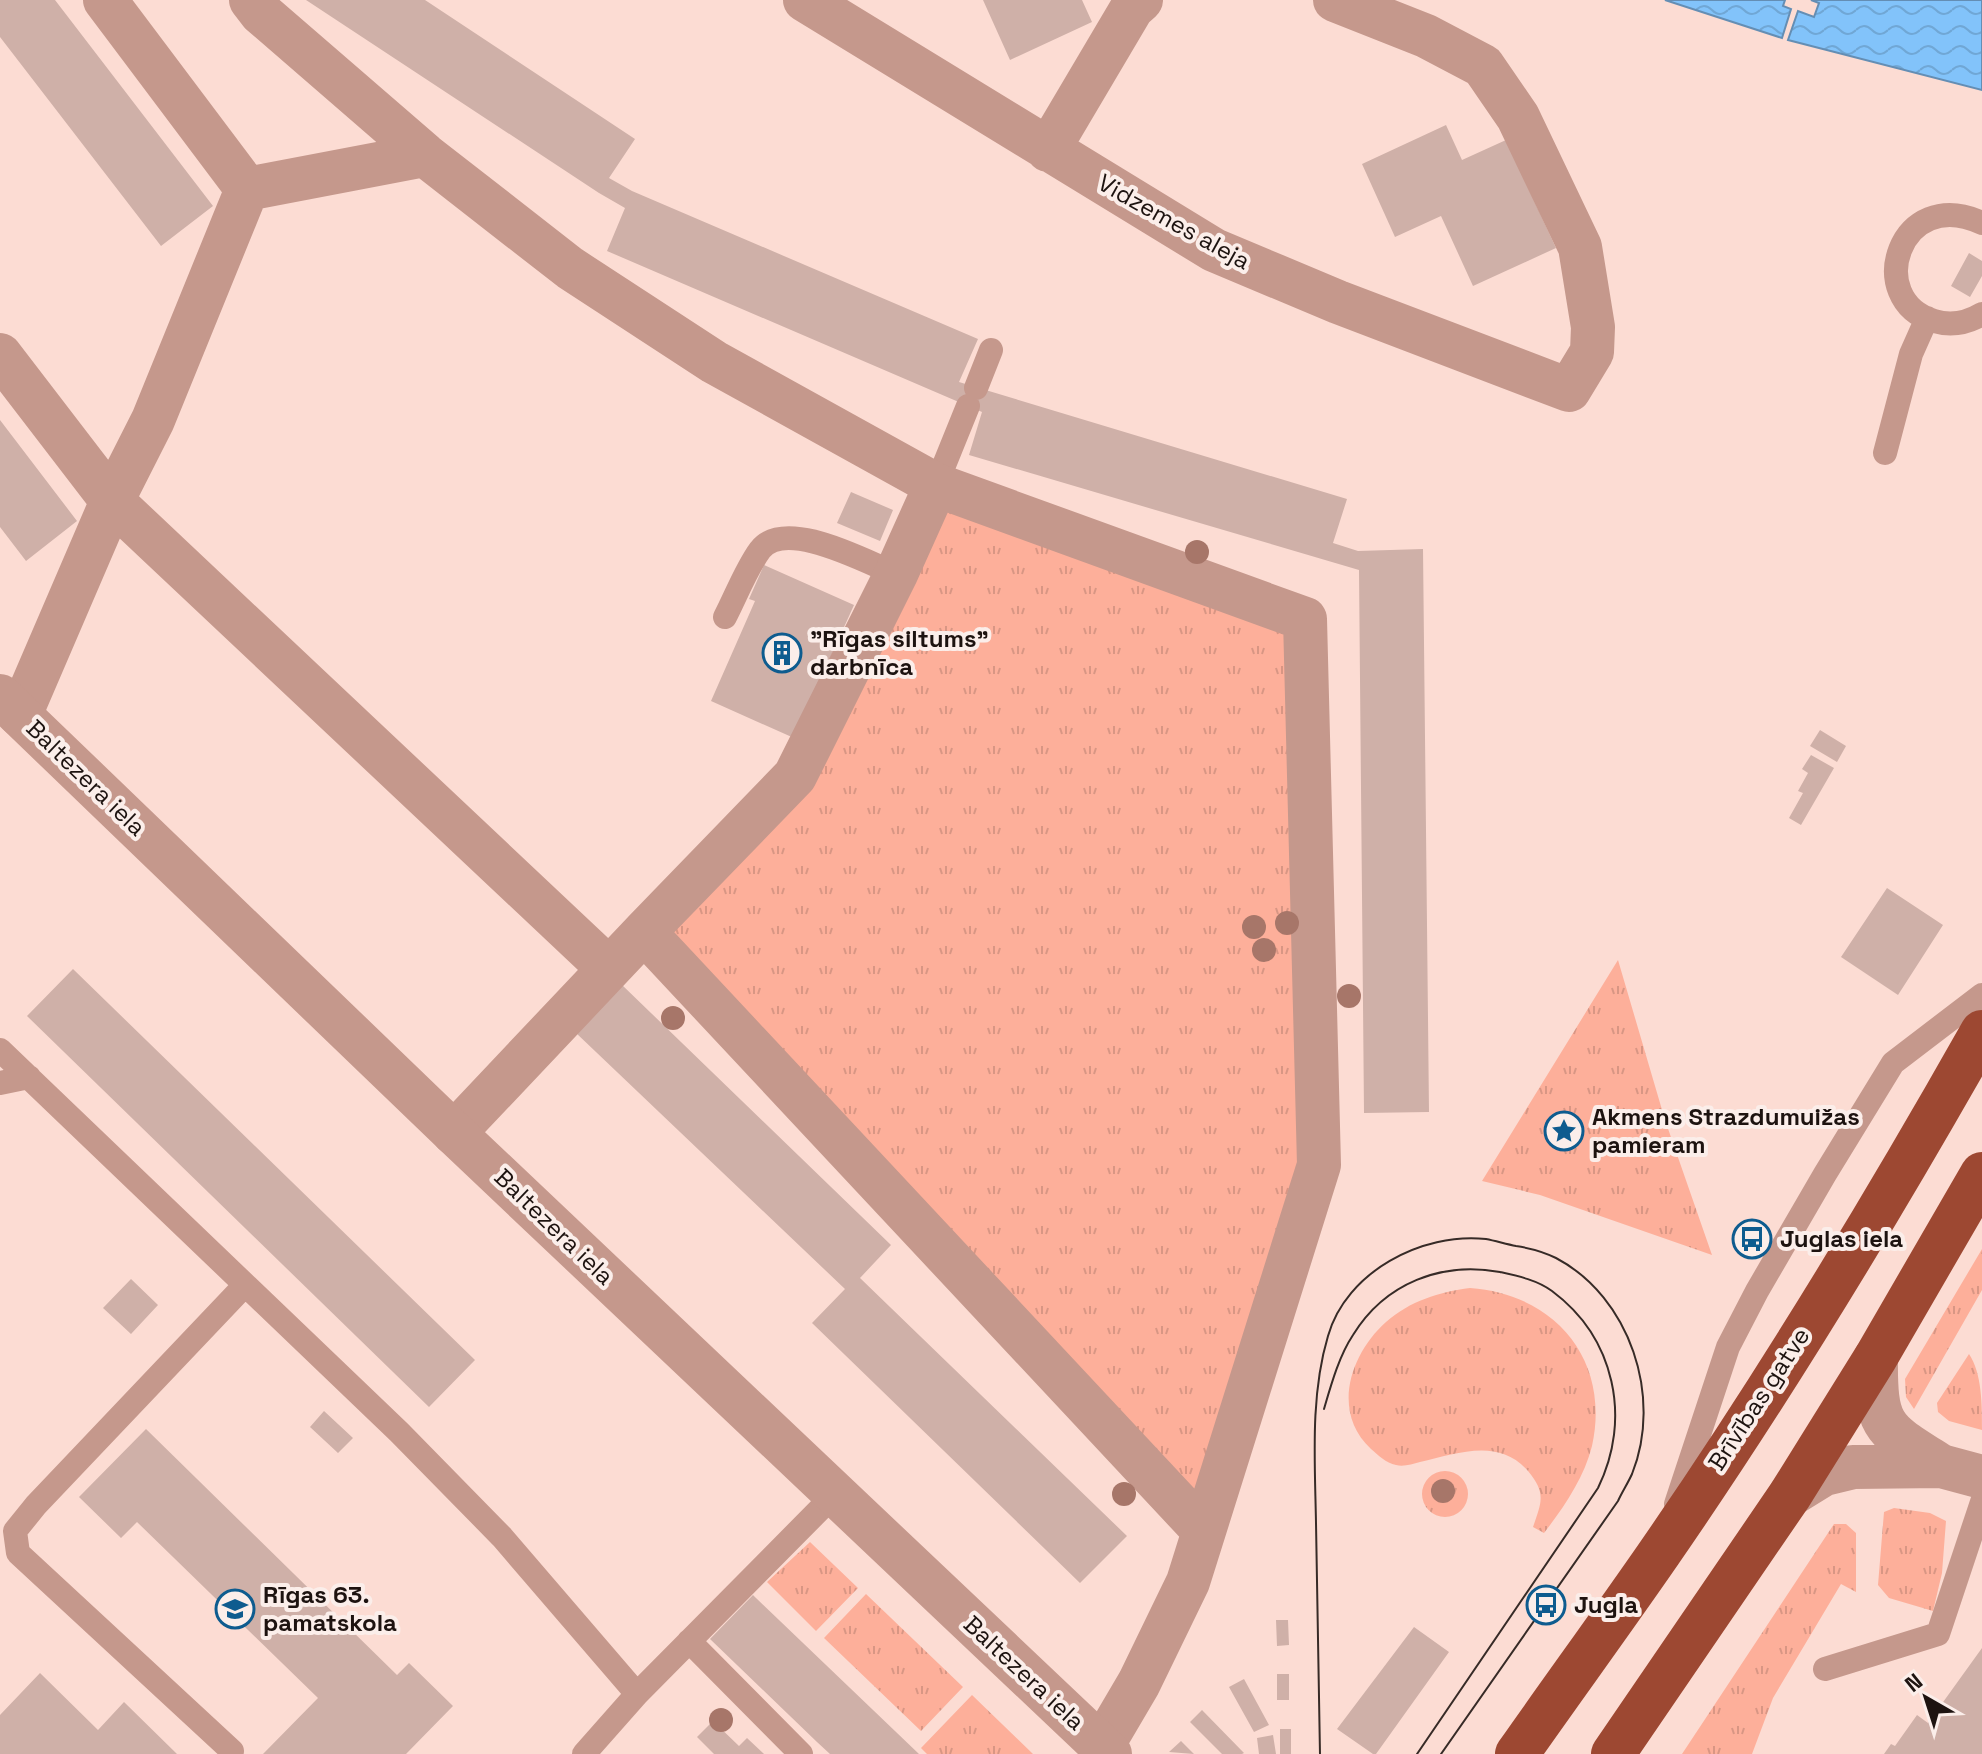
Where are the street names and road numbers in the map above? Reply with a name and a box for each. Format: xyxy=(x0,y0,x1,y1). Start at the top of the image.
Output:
street label: Vidzemes aleja xyxy=(1093,167,1256,276)
street label: Baltezera iela xyxy=(20,713,153,843)
street label: Baltezera iela xyxy=(488,1162,621,1292)
street label: Brīvības gatve xyxy=(1701,1321,1816,1476)
street label: Baltezera iela xyxy=(957,1609,1092,1737)

